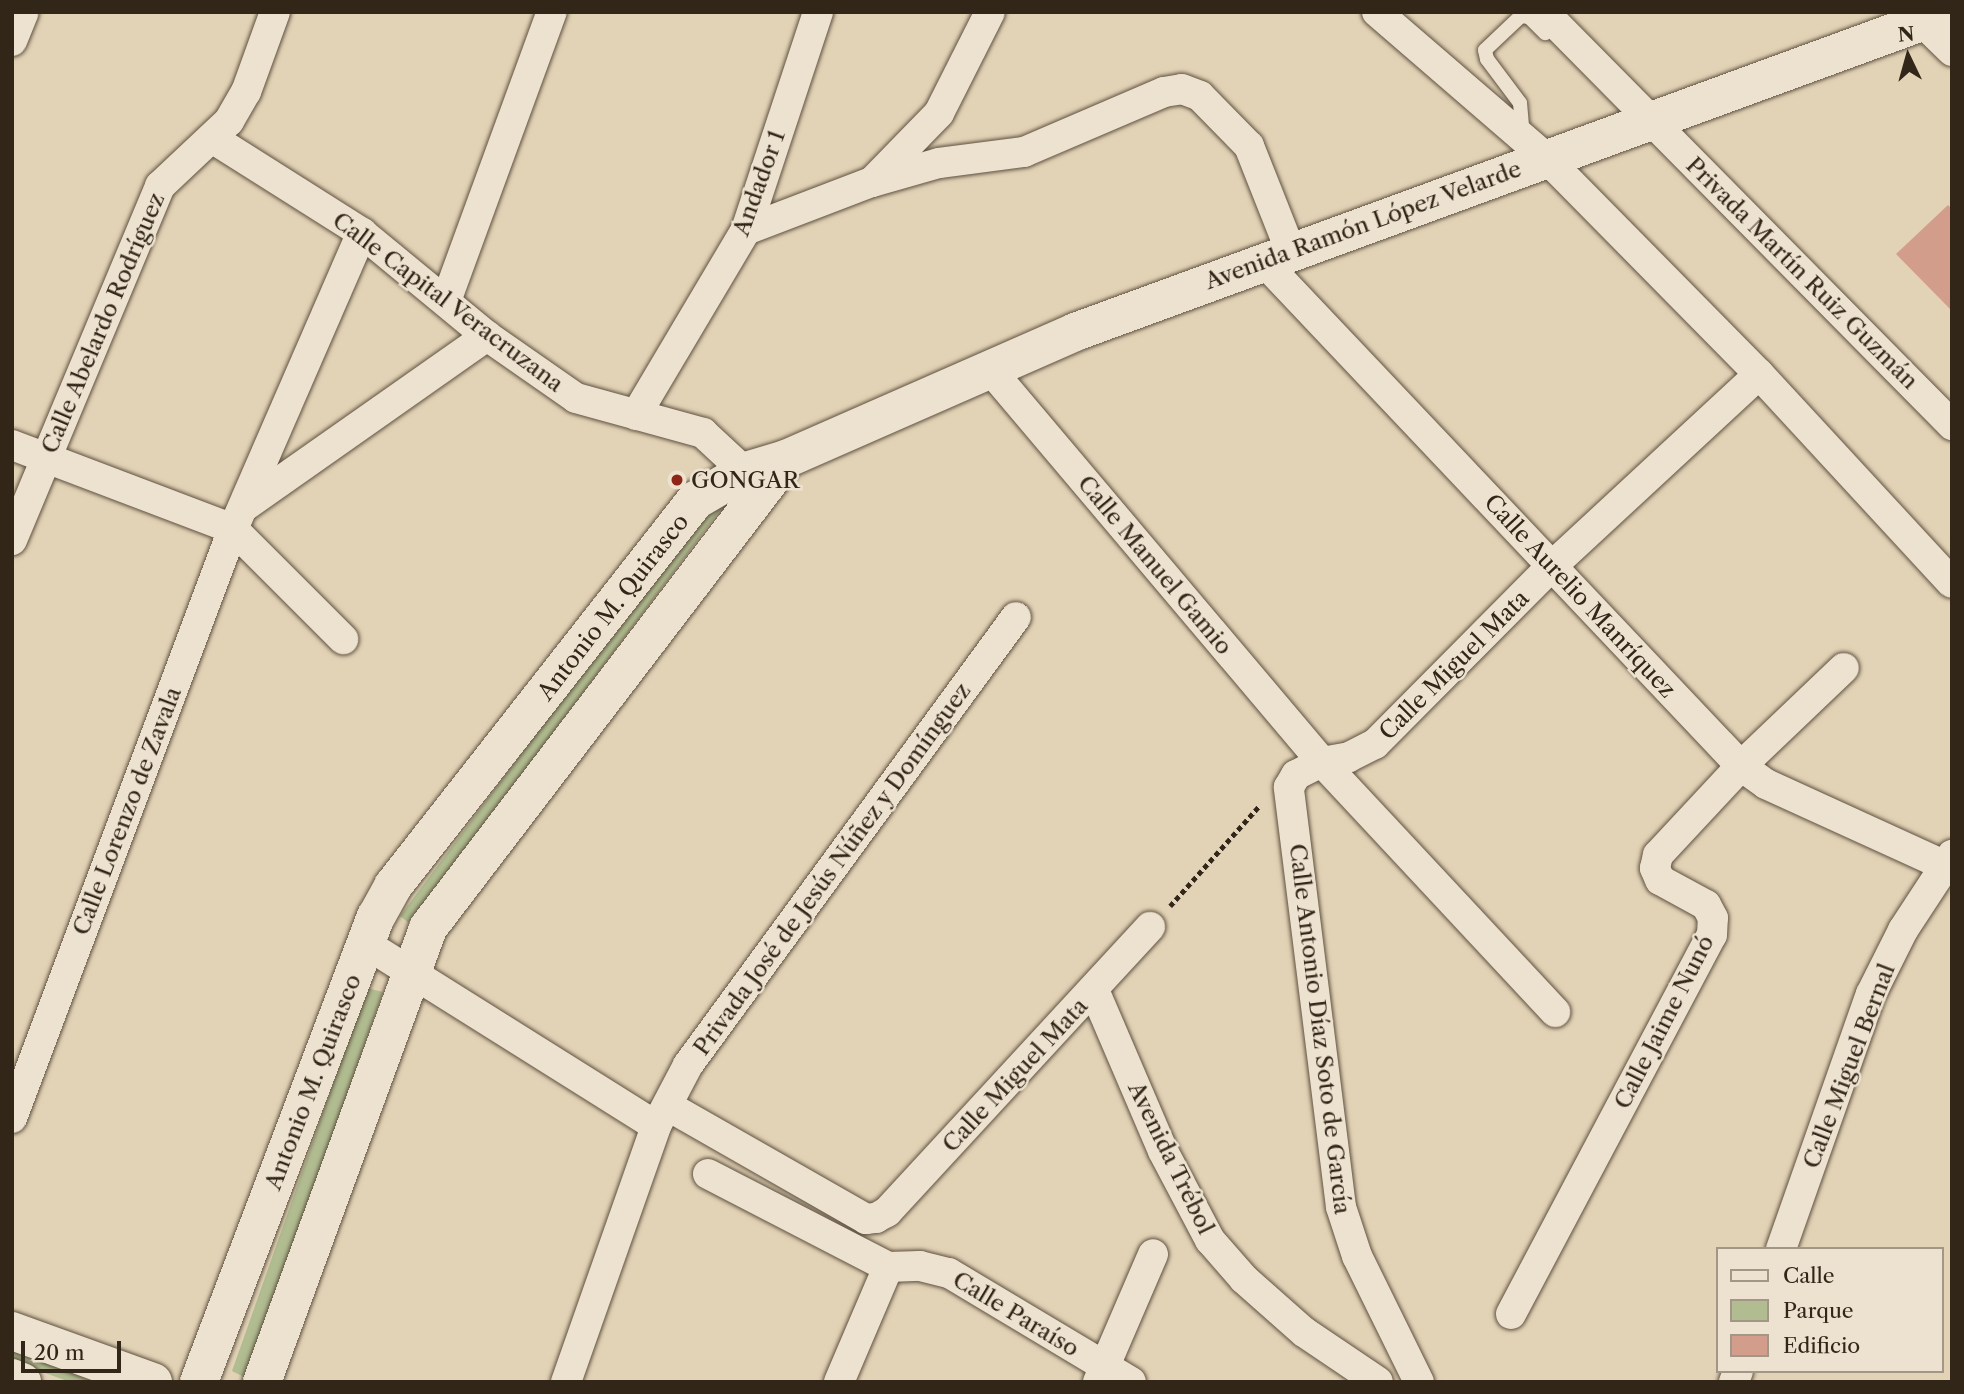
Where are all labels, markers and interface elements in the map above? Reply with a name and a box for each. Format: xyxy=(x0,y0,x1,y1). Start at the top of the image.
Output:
north arrow xyxy=(1873,21,1943,91)
text: N xyxy=(1897,22,1915,47)
street label: Andador 1 xyxy=(727,126,791,240)
street label: Privada Martín Ruiz Guzmán xyxy=(1680,151,1924,395)
street label: Avenida Ramón López Velarde xyxy=(1200,155,1526,295)
street label: Calle Abelardo Rodríguez xyxy=(35,188,171,458)
street label: Calle Capital Veracruzana xyxy=(327,206,569,398)
place label: GONGAR xyxy=(691,466,799,494)
street label: Calle Manuel Gamio xyxy=(1072,470,1238,660)
marker: GONGAR xyxy=(669,472,685,488)
street label: Calle Aurelio Manríquez xyxy=(1478,488,1682,704)
street label: Antonio M. Quirasco xyxy=(532,508,694,706)
street label: Calle Miguel Mata xyxy=(1373,584,1535,746)
street label: Privada José de Jesús Núñez y Domínguez xyxy=(687,677,977,1061)
street label: Calle Lorenzo de Zavala xyxy=(67,683,187,939)
street label: Calle Antonio Díaz Soto de García xyxy=(1284,842,1356,1216)
street label: Calle Jaime Nunó xyxy=(1608,931,1720,1113)
street label: Calle Miguel Bernal xyxy=(1797,960,1901,1172)
street label: Antonio M. Quirasco xyxy=(259,970,367,1194)
street label: Calle Miguel Mata xyxy=(937,992,1093,1158)
street label: Avenida Trébol xyxy=(1122,1077,1220,1239)
legend xyxy=(1716,1247,1943,1373)
text: Calle xyxy=(1783,1263,1835,1288)
street label: Calle Paraíso xyxy=(948,1266,1084,1362)
text: Parque xyxy=(1783,1298,1854,1323)
scale bar xyxy=(24,1328,124,1372)
text: Edificio xyxy=(1783,1333,1860,1358)
text: 20 m xyxy=(34,1340,85,1365)

